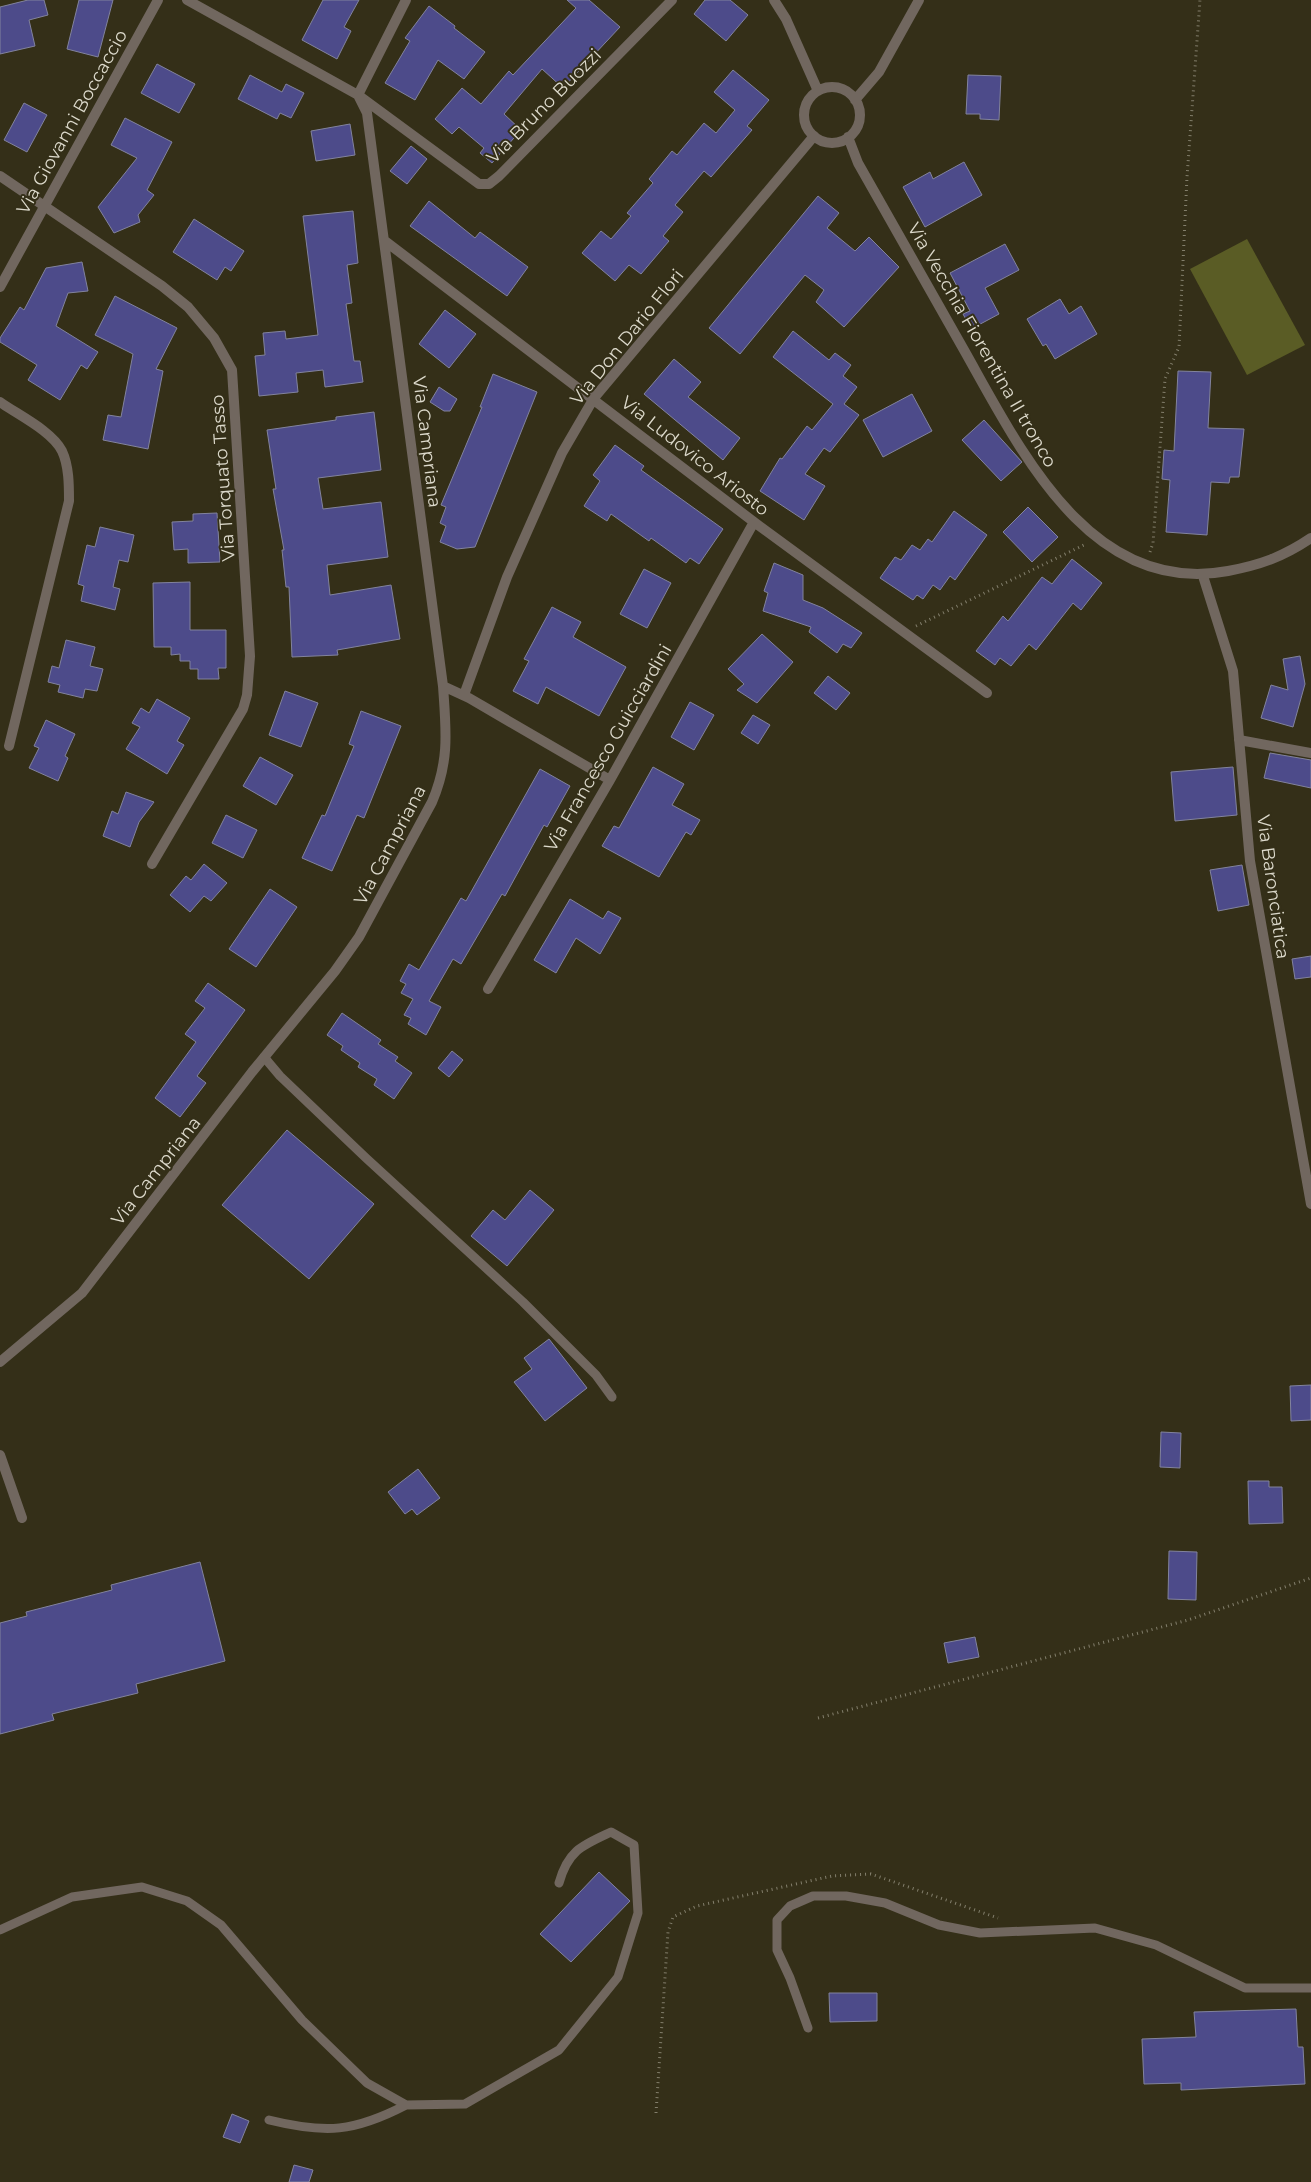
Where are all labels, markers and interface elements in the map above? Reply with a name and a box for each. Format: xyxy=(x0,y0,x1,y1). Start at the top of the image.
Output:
street label: Via Giovanni Boccaccio xyxy=(12,26,132,218)
street label: Via Bruno Buozzi xyxy=(482,44,606,168)
street label: Via Vecchia Fiorentina II tronco xyxy=(903,219,1061,471)
street label: Via Don Dario Flori xyxy=(565,265,689,409)
street label: Via Campriana xyxy=(408,375,446,509)
street label: Via Ludovico Ariosto xyxy=(617,391,773,521)
street label: Via Torquato Tasso xyxy=(206,394,240,562)
street label: Via Francesco Guicciardini xyxy=(540,640,676,856)
street label: Via Campriana xyxy=(349,781,431,909)
street label: Via Baronciatica xyxy=(1252,813,1294,961)
street label: Via Campriana xyxy=(107,1112,205,1230)

